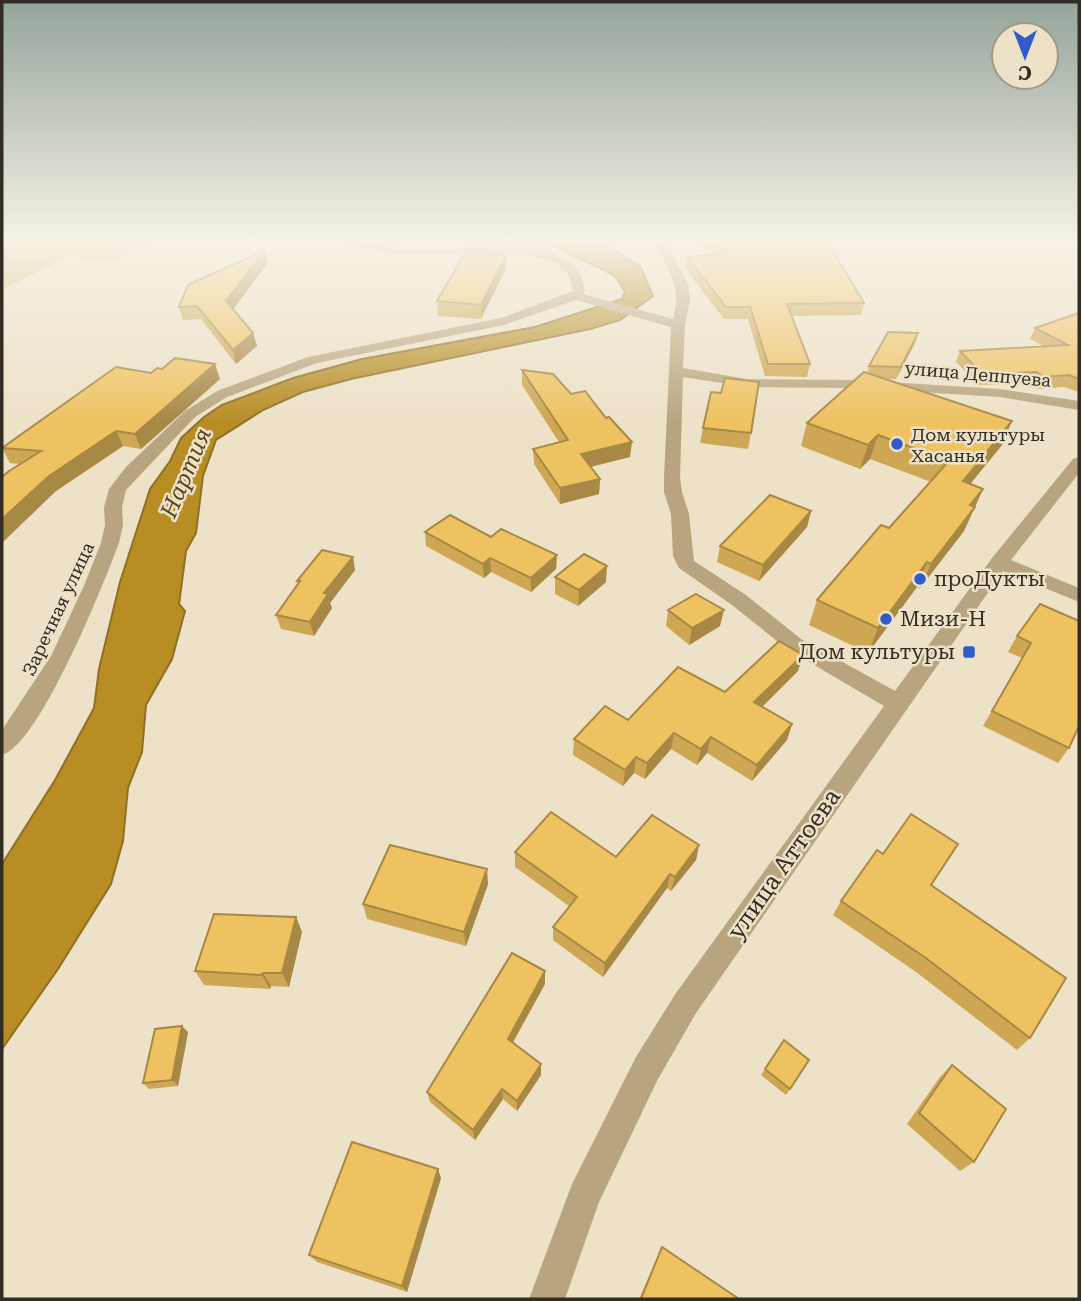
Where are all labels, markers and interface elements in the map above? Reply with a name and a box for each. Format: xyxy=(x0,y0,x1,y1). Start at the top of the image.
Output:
north arrow xyxy=(990,21,1060,91)
text: С xyxy=(1018,61,1032,84)
street label: улица Деппуева xyxy=(904,357,1052,391)
water label: Нартия xyxy=(155,424,217,523)
place label: Дом культуры Хасанья xyxy=(911,424,1045,466)
marker: Дом культуры Хасанья xyxy=(889,436,905,452)
street label: Заречная улица xyxy=(18,538,98,679)
place label: проДукты xyxy=(934,567,1045,591)
marker: проДукты xyxy=(912,571,928,587)
place label: Мизи-Н xyxy=(900,607,986,631)
marker: Мизи-Н xyxy=(878,611,894,627)
place label: Дом культуры xyxy=(799,640,955,664)
marker: Дом культуры xyxy=(961,644,977,660)
street label: улица Аттоева xyxy=(722,784,846,944)

